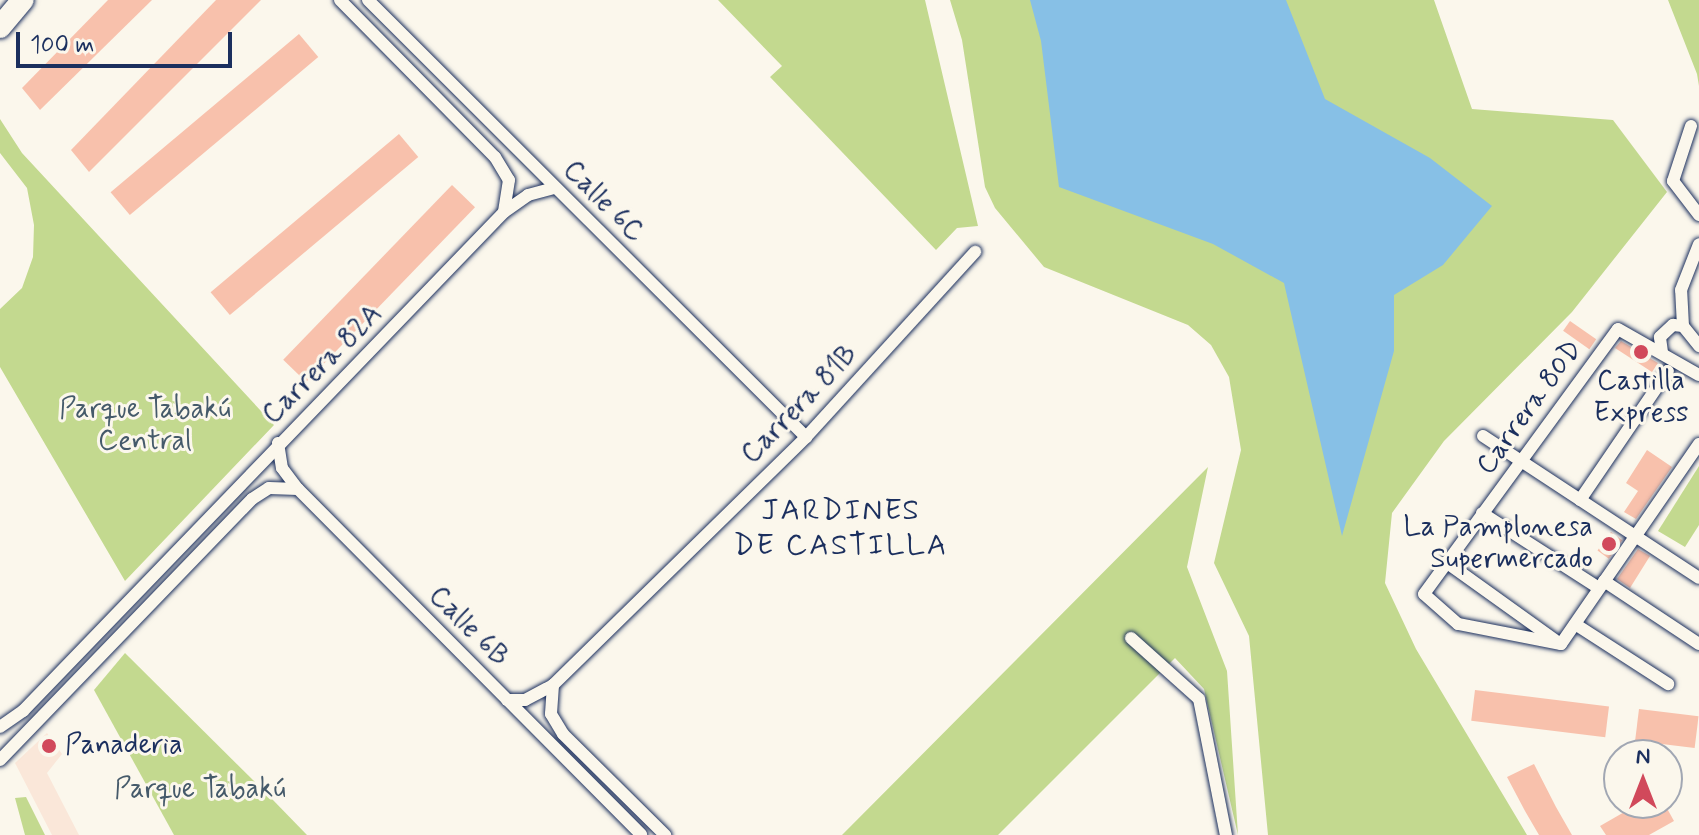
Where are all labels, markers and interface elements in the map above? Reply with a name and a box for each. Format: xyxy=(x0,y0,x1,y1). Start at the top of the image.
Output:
scale bar xyxy=(20,16,236,66)
text: 100 m xyxy=(30,30,94,61)
street label: Calle 6C xyxy=(555,154,651,250)
street label: Carrera 82A xyxy=(256,298,390,432)
street label: Carrera 80D xyxy=(1470,334,1590,482)
street label: Carrera 81B xyxy=(735,338,865,472)
marker: Castilla Express xyxy=(1632,343,1650,361)
place label: Castilla Express xyxy=(1593,365,1689,431)
park label: Parque Tabakú Central xyxy=(59,393,231,459)
district label: JARDINES DE CASTILLA xyxy=(733,493,949,564)
place label: La Pamplonesa Supermercado xyxy=(1414,511,1593,577)
marker: La Pamplonesa Supermercado xyxy=(1600,535,1618,553)
street label: Calle 6B xyxy=(421,580,515,674)
place label: Panaderia xyxy=(65,729,183,763)
marker: Panaderia xyxy=(40,737,58,755)
north arrow xyxy=(1603,739,1683,819)
text: N xyxy=(1636,743,1650,771)
park label: Parque Tabakú xyxy=(114,773,286,807)

